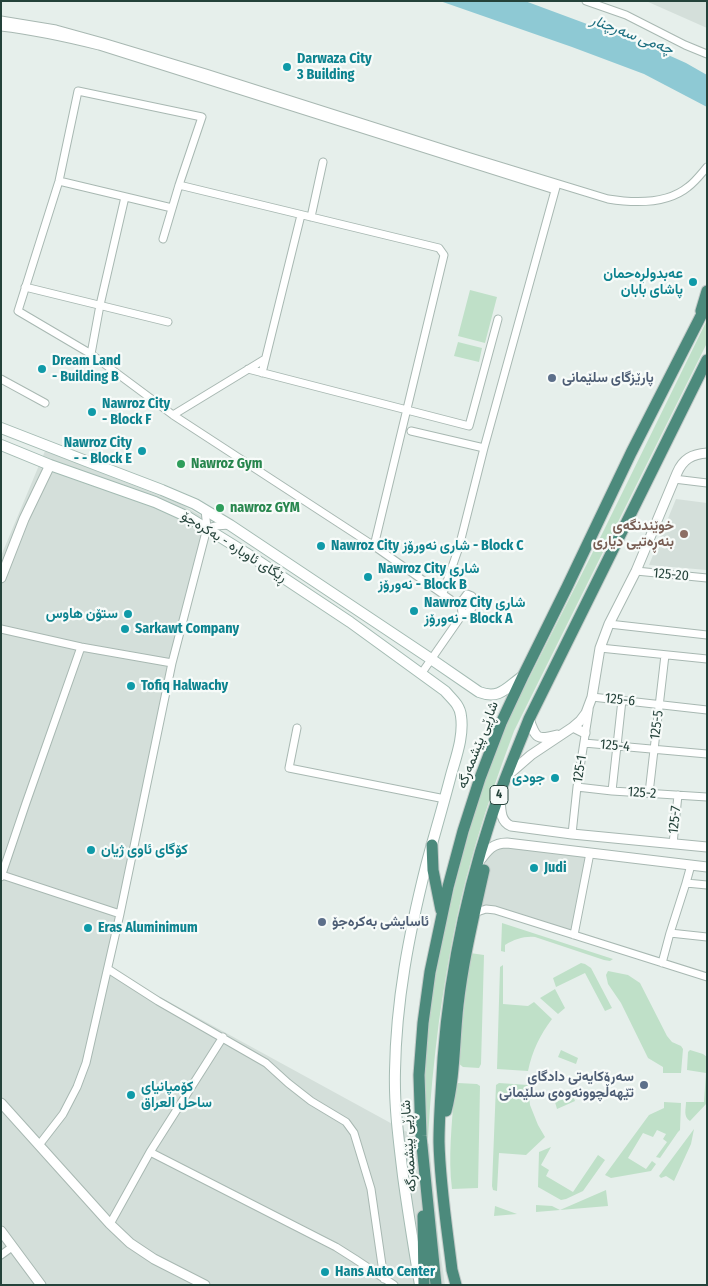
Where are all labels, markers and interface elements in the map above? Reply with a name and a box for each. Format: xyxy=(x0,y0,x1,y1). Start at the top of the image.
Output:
water label: چەمی سەرچنار xyxy=(588,11,676,59)
place label: Darwaza City 3 Building xyxy=(297,51,372,84)
marker: Darwaza City 3 Building xyxy=(281,61,293,73)
place label: عەبدولڕەحمان پاشای بابان xyxy=(603,266,683,298)
marker: عەبدولڕەحمان پاشای بابان xyxy=(687,276,699,288)
place label: Dream Land - Building B xyxy=(52,353,121,386)
marker: Dream Land - Building B xyxy=(36,363,48,375)
place label: پارێزگای سلێمانی xyxy=(562,370,654,386)
marker: پارێزگای سلێمانی xyxy=(546,372,558,384)
place label: Nawroz City - Block F xyxy=(102,396,170,428)
marker: Nawroz City - Block F xyxy=(86,406,98,418)
place label: Nawroz City - - Block E xyxy=(64,435,132,468)
marker: Nawroz City - - Block E xyxy=(136,445,148,457)
place label: Nawroz Gym xyxy=(191,456,262,472)
marker: Nawroz Gym xyxy=(175,458,187,470)
place label: nawroz GYM xyxy=(230,500,300,516)
marker: nawroz GYM xyxy=(214,502,226,514)
street label: ڕێگای ئاوبارە - بەکرەجۆ xyxy=(178,508,290,586)
place label: خوێندنگەی بنەڕەتیی دیاری xyxy=(593,518,674,550)
marker: خوێندنگەی بنەڕەتیی دیاری xyxy=(678,528,690,540)
place label: Nawroz City شاری نەورۆز - Block C xyxy=(331,538,524,554)
marker: Nawroz City شاری نەورۆز - Block C xyxy=(315,540,327,552)
place label: Nawroz City شاری نەورۆز - Block B xyxy=(378,561,479,594)
street label: 125-20 xyxy=(652,565,690,585)
marker: Nawroz City شاری نەورۆز - Block B xyxy=(362,571,374,583)
place label: Nawroz City شاری نەورۆز - Block A xyxy=(424,595,525,628)
marker: Nawroz City شاری نەورۆز - Block A xyxy=(408,605,420,617)
place label: ستۆن هاوس xyxy=(46,606,118,622)
marker: ستۆن هاوس xyxy=(122,608,134,620)
place label: Sarkawt Company xyxy=(135,621,239,637)
marker: Sarkawt Company xyxy=(119,623,131,635)
place label: Tofiq Halwachy xyxy=(141,678,228,694)
marker: Tofiq Halwachy xyxy=(125,680,137,692)
street label: 125-6 xyxy=(604,690,636,710)
street label: شاڕێی پێشمەرگە xyxy=(454,699,502,791)
street label: 125-5 xyxy=(647,709,667,741)
street label: 125-4 xyxy=(599,736,631,756)
street label: 125-1 xyxy=(570,754,590,784)
place label: جودی xyxy=(512,770,545,786)
marker: جودی xyxy=(549,772,561,784)
street label: 125-2 xyxy=(627,784,657,802)
road number: 4 xyxy=(490,786,508,804)
street label: 125-7 xyxy=(665,805,685,835)
place label: کۆگای ئاوی ژیان xyxy=(101,842,188,858)
marker: کۆگای ئاوی ژیان xyxy=(85,844,97,856)
place label: Judi xyxy=(544,860,567,876)
marker: Judi xyxy=(528,862,540,874)
place label: ئاسایشی بەکرەجۆ xyxy=(332,914,429,930)
marker: ئاسایشی بەکرەجۆ xyxy=(316,916,328,928)
place label: Eras Aluminimum xyxy=(98,920,198,936)
marker: Eras Aluminimum xyxy=(82,922,94,934)
place label: سەرۆکایەتی دادگای تێهەڵچوونەوەی سلێمانی xyxy=(499,1069,634,1102)
place label: کۆمپانیای ساحل العراق xyxy=(141,1079,212,1112)
marker: سەرۆکایەتی دادگای تێهەڵچوونەوەی سلێمانی xyxy=(638,1079,650,1091)
marker: کۆمپانیای ساحل العراق xyxy=(125,1089,137,1101)
street label: شاڕێی پێشمەرگە xyxy=(397,1099,421,1193)
place label: Hans Auto Center xyxy=(335,1264,435,1280)
marker: Hans Auto Center xyxy=(319,1266,331,1278)

